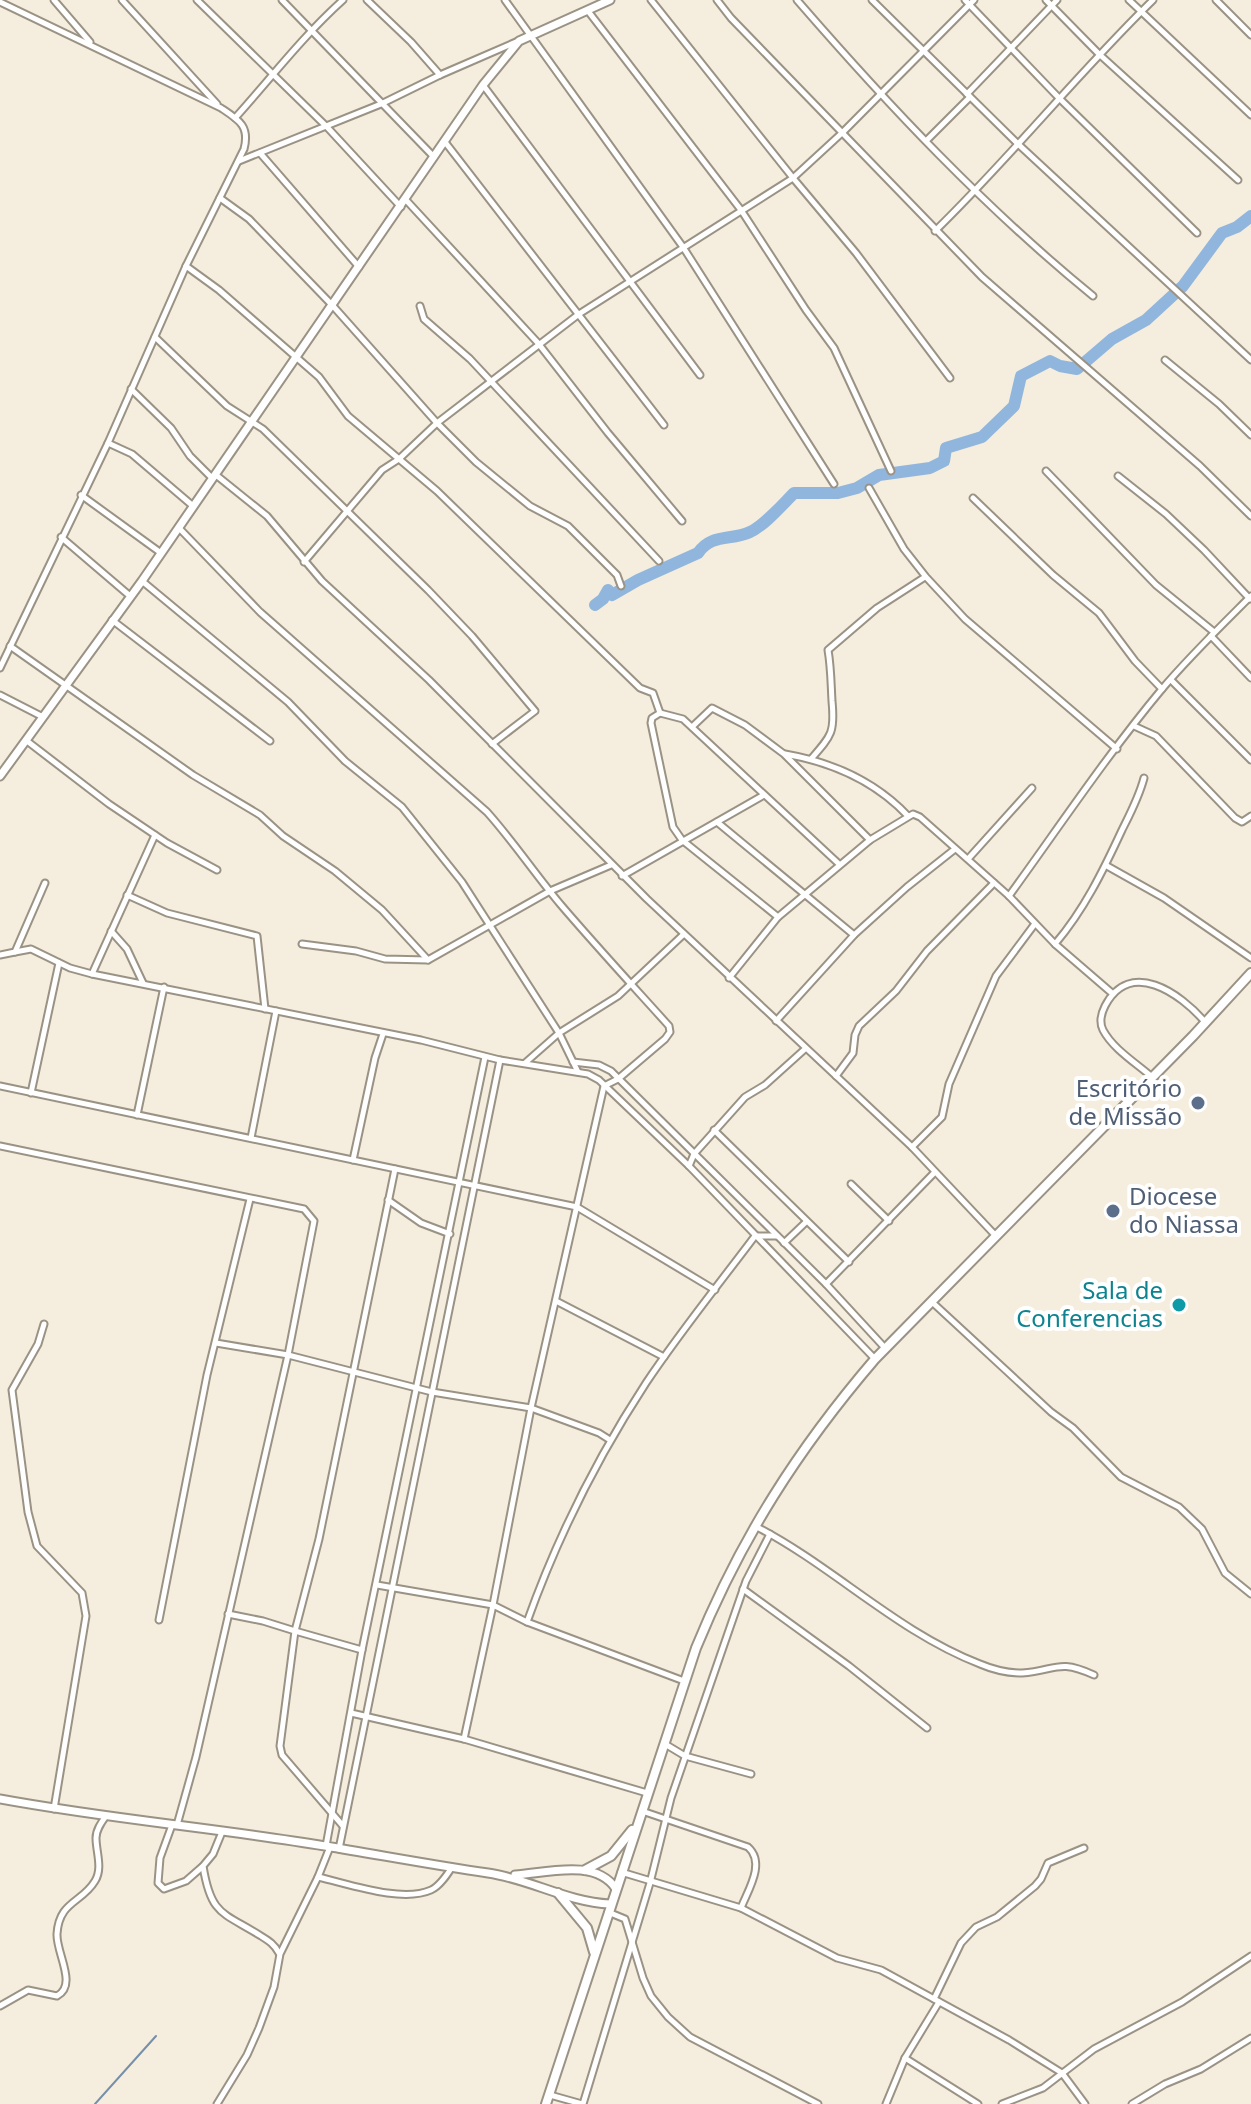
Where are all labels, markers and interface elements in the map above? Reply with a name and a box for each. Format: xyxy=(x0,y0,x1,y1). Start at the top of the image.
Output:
place label: Escritório de Missão xyxy=(1069,1071,1182,1132)
marker: Escritório de Missão xyxy=(1189,1094,1207,1112)
place label: Diocese do Niassa xyxy=(1129,1179,1239,1240)
marker: Diocese do Niassa xyxy=(1104,1202,1122,1220)
place label: Sala de Conferencias xyxy=(1016,1273,1163,1334)
marker: Sala de Conferencias xyxy=(1170,1296,1188,1314)

